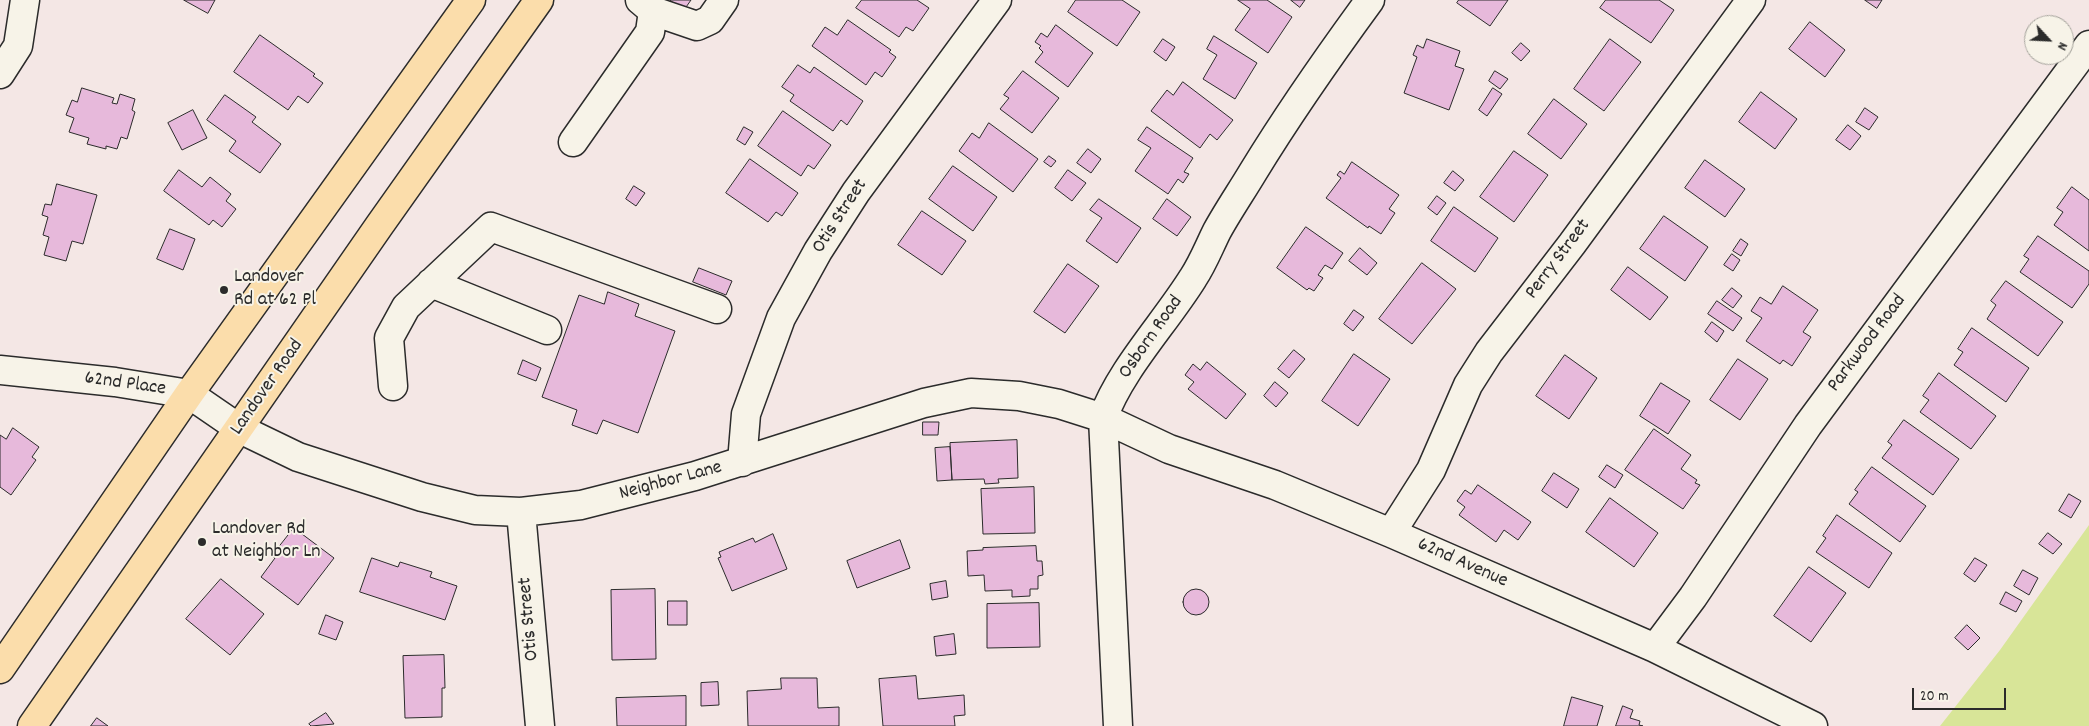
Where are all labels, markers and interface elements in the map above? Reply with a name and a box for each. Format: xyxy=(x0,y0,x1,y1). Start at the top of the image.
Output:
north arrow xyxy=(2024,15,2074,65)
text: N xyxy=(2051,39,2072,53)
street label: Otis Street xyxy=(808,175,874,259)
street label: Perry Street xyxy=(1521,215,1597,305)
place label: Landover Rd at 62 Pl xyxy=(234,266,316,313)
marker: Landover Rd at 62 Pl xyxy=(218,284,230,296)
street label: Parkwood Road xyxy=(1823,290,1913,398)
street label: Osborn Road xyxy=(1115,292,1189,384)
street label: Landover Road xyxy=(226,335,310,441)
street label: 62nd Place xyxy=(83,367,167,403)
street label: Neighbor Lane xyxy=(617,457,725,507)
place label: Landover Rd at Neighbor Ln xyxy=(212,518,321,565)
street label: 62nd Avenue xyxy=(1413,533,1511,595)
marker: Landover Rd at Neighbor Ln xyxy=(196,536,208,548)
street label: Otis Street xyxy=(514,576,546,662)
scale bar xyxy=(1914,678,2008,710)
text: 20 m xyxy=(1920,686,1948,708)

